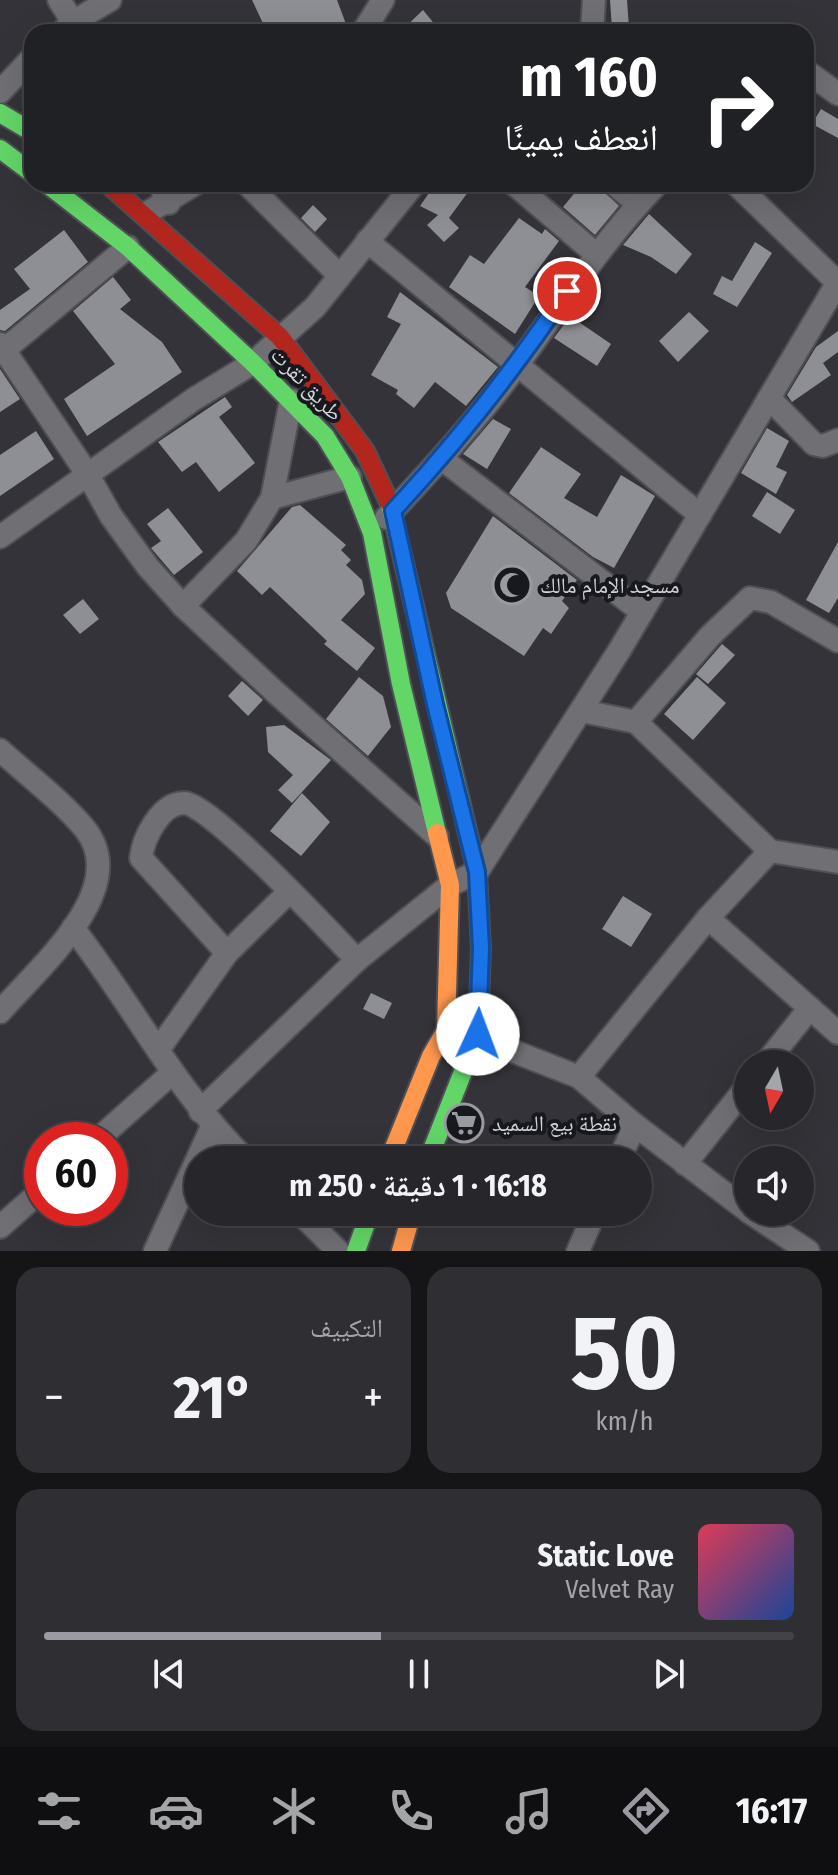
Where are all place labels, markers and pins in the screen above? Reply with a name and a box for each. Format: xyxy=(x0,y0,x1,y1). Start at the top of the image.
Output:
pin xyxy=(533,257,601,325)
mosque icon: مسجد الإمام مالك xyxy=(491,564,533,606)
place label: مسجد الإمام مالك xyxy=(540,572,679,600)
supermarket icon: نقطة بيع السميد xyxy=(443,1102,485,1144)
place label: نقطة بيع السميد xyxy=(492,1110,617,1137)

